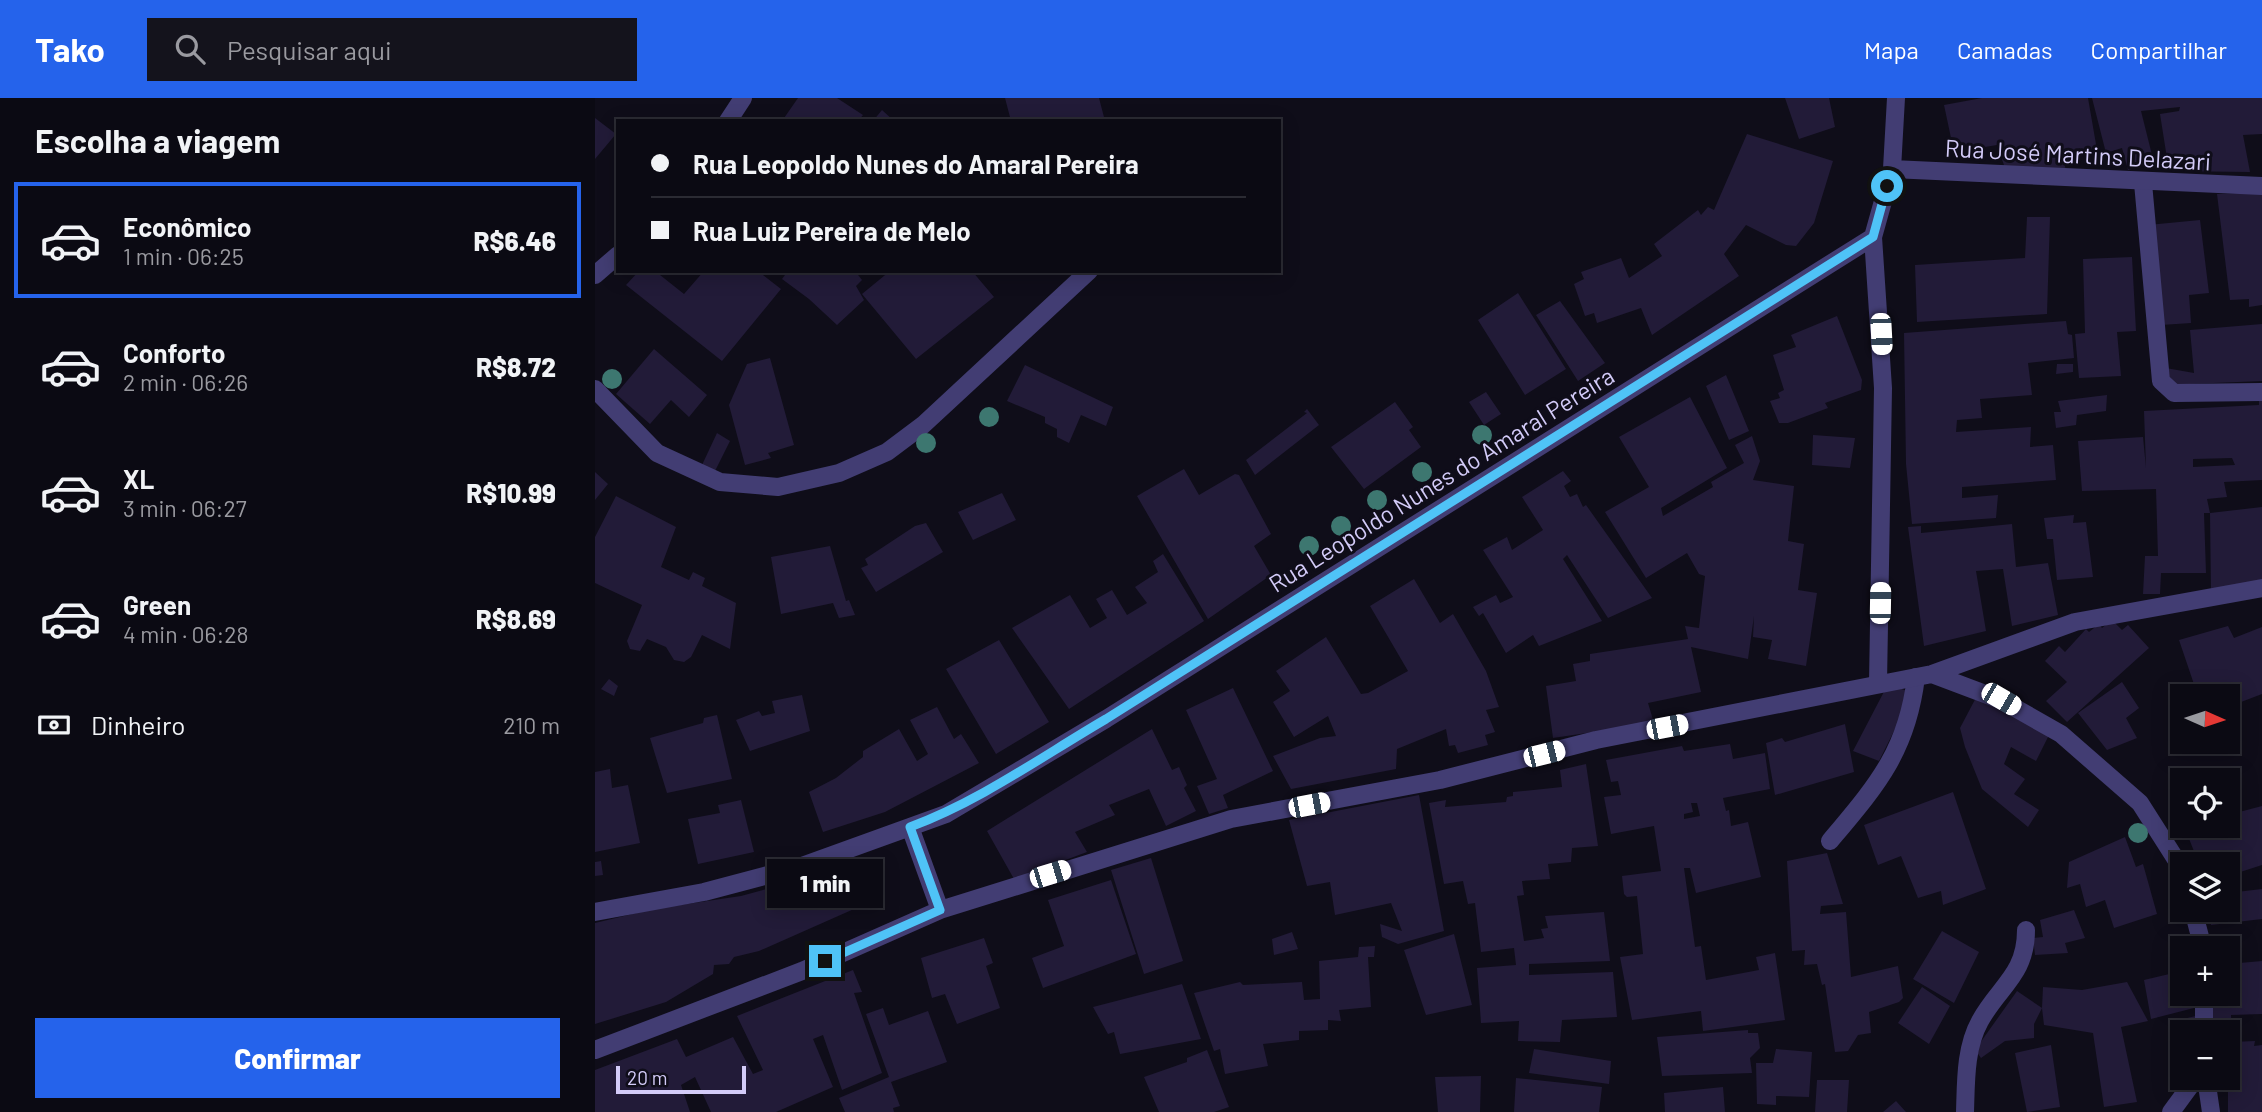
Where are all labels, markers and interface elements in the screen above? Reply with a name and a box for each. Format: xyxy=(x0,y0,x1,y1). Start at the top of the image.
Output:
search box xyxy=(147,18,637,81)
text: Tako xyxy=(35,29,105,69)
icon: search xyxy=(171,30,209,68)
text: Pesquisar aqui xyxy=(227,34,392,65)
text: Mapa xyxy=(1864,35,1919,64)
text: Camadas xyxy=(1957,35,2053,64)
text: Compartilhar xyxy=(2091,35,2227,64)
text: Escolha a viagem xyxy=(35,121,280,159)
street label: Rua José Martins Delazari xyxy=(1944,133,2212,175)
text: Rua Leopoldo Nunes do Amaral Pereira xyxy=(693,148,1139,179)
route start xyxy=(1871,170,1903,202)
icon: car xyxy=(39,209,102,272)
text: Econômico xyxy=(123,211,252,242)
text: Rua Luiz Pereira de Melo xyxy=(693,215,971,246)
text: R$6.46 xyxy=(474,225,556,256)
text: 1 min · 06:25 xyxy=(123,242,244,270)
car xyxy=(1870,312,1893,356)
icon: car xyxy=(39,335,102,398)
text: Conforto xyxy=(123,337,226,368)
text: R$8.72 xyxy=(476,351,556,382)
street label: Rua Leopoldo Nunes do Amaral Pereira xyxy=(1263,360,1619,598)
text: 2 min · 06:26 xyxy=(123,368,248,396)
icon: car xyxy=(39,461,102,524)
text: XL xyxy=(123,463,154,494)
text: R$10.99 xyxy=(466,477,556,508)
text: 3 min · 06:27 xyxy=(123,494,247,522)
car xyxy=(1870,582,1891,624)
icon: car xyxy=(39,587,102,650)
text: Green xyxy=(123,589,191,620)
text: R$8.69 xyxy=(476,603,556,634)
text: 4 min · 06:28 xyxy=(123,620,249,648)
car xyxy=(1978,679,2025,719)
north arrow xyxy=(2170,684,2240,754)
map controls xyxy=(2170,684,2240,1090)
icon: cash xyxy=(35,706,73,744)
text: Dinheiro xyxy=(91,709,186,740)
text: 210 m xyxy=(503,711,560,739)
car xyxy=(1645,713,1690,741)
car xyxy=(1522,739,1567,769)
button: locate xyxy=(2170,768,2240,838)
car xyxy=(1287,791,1332,819)
button: layers xyxy=(2170,852,2240,922)
car xyxy=(1027,858,1074,890)
callout: 1 min xyxy=(767,860,883,908)
text: 1 min xyxy=(800,869,850,897)
button: + xyxy=(2170,936,2240,1006)
route end xyxy=(809,945,841,977)
button: Confirmar xyxy=(35,1018,560,1098)
button: − xyxy=(2170,1020,2240,1090)
scale bar xyxy=(616,1063,745,1095)
text: 20 m xyxy=(627,1066,667,1089)

